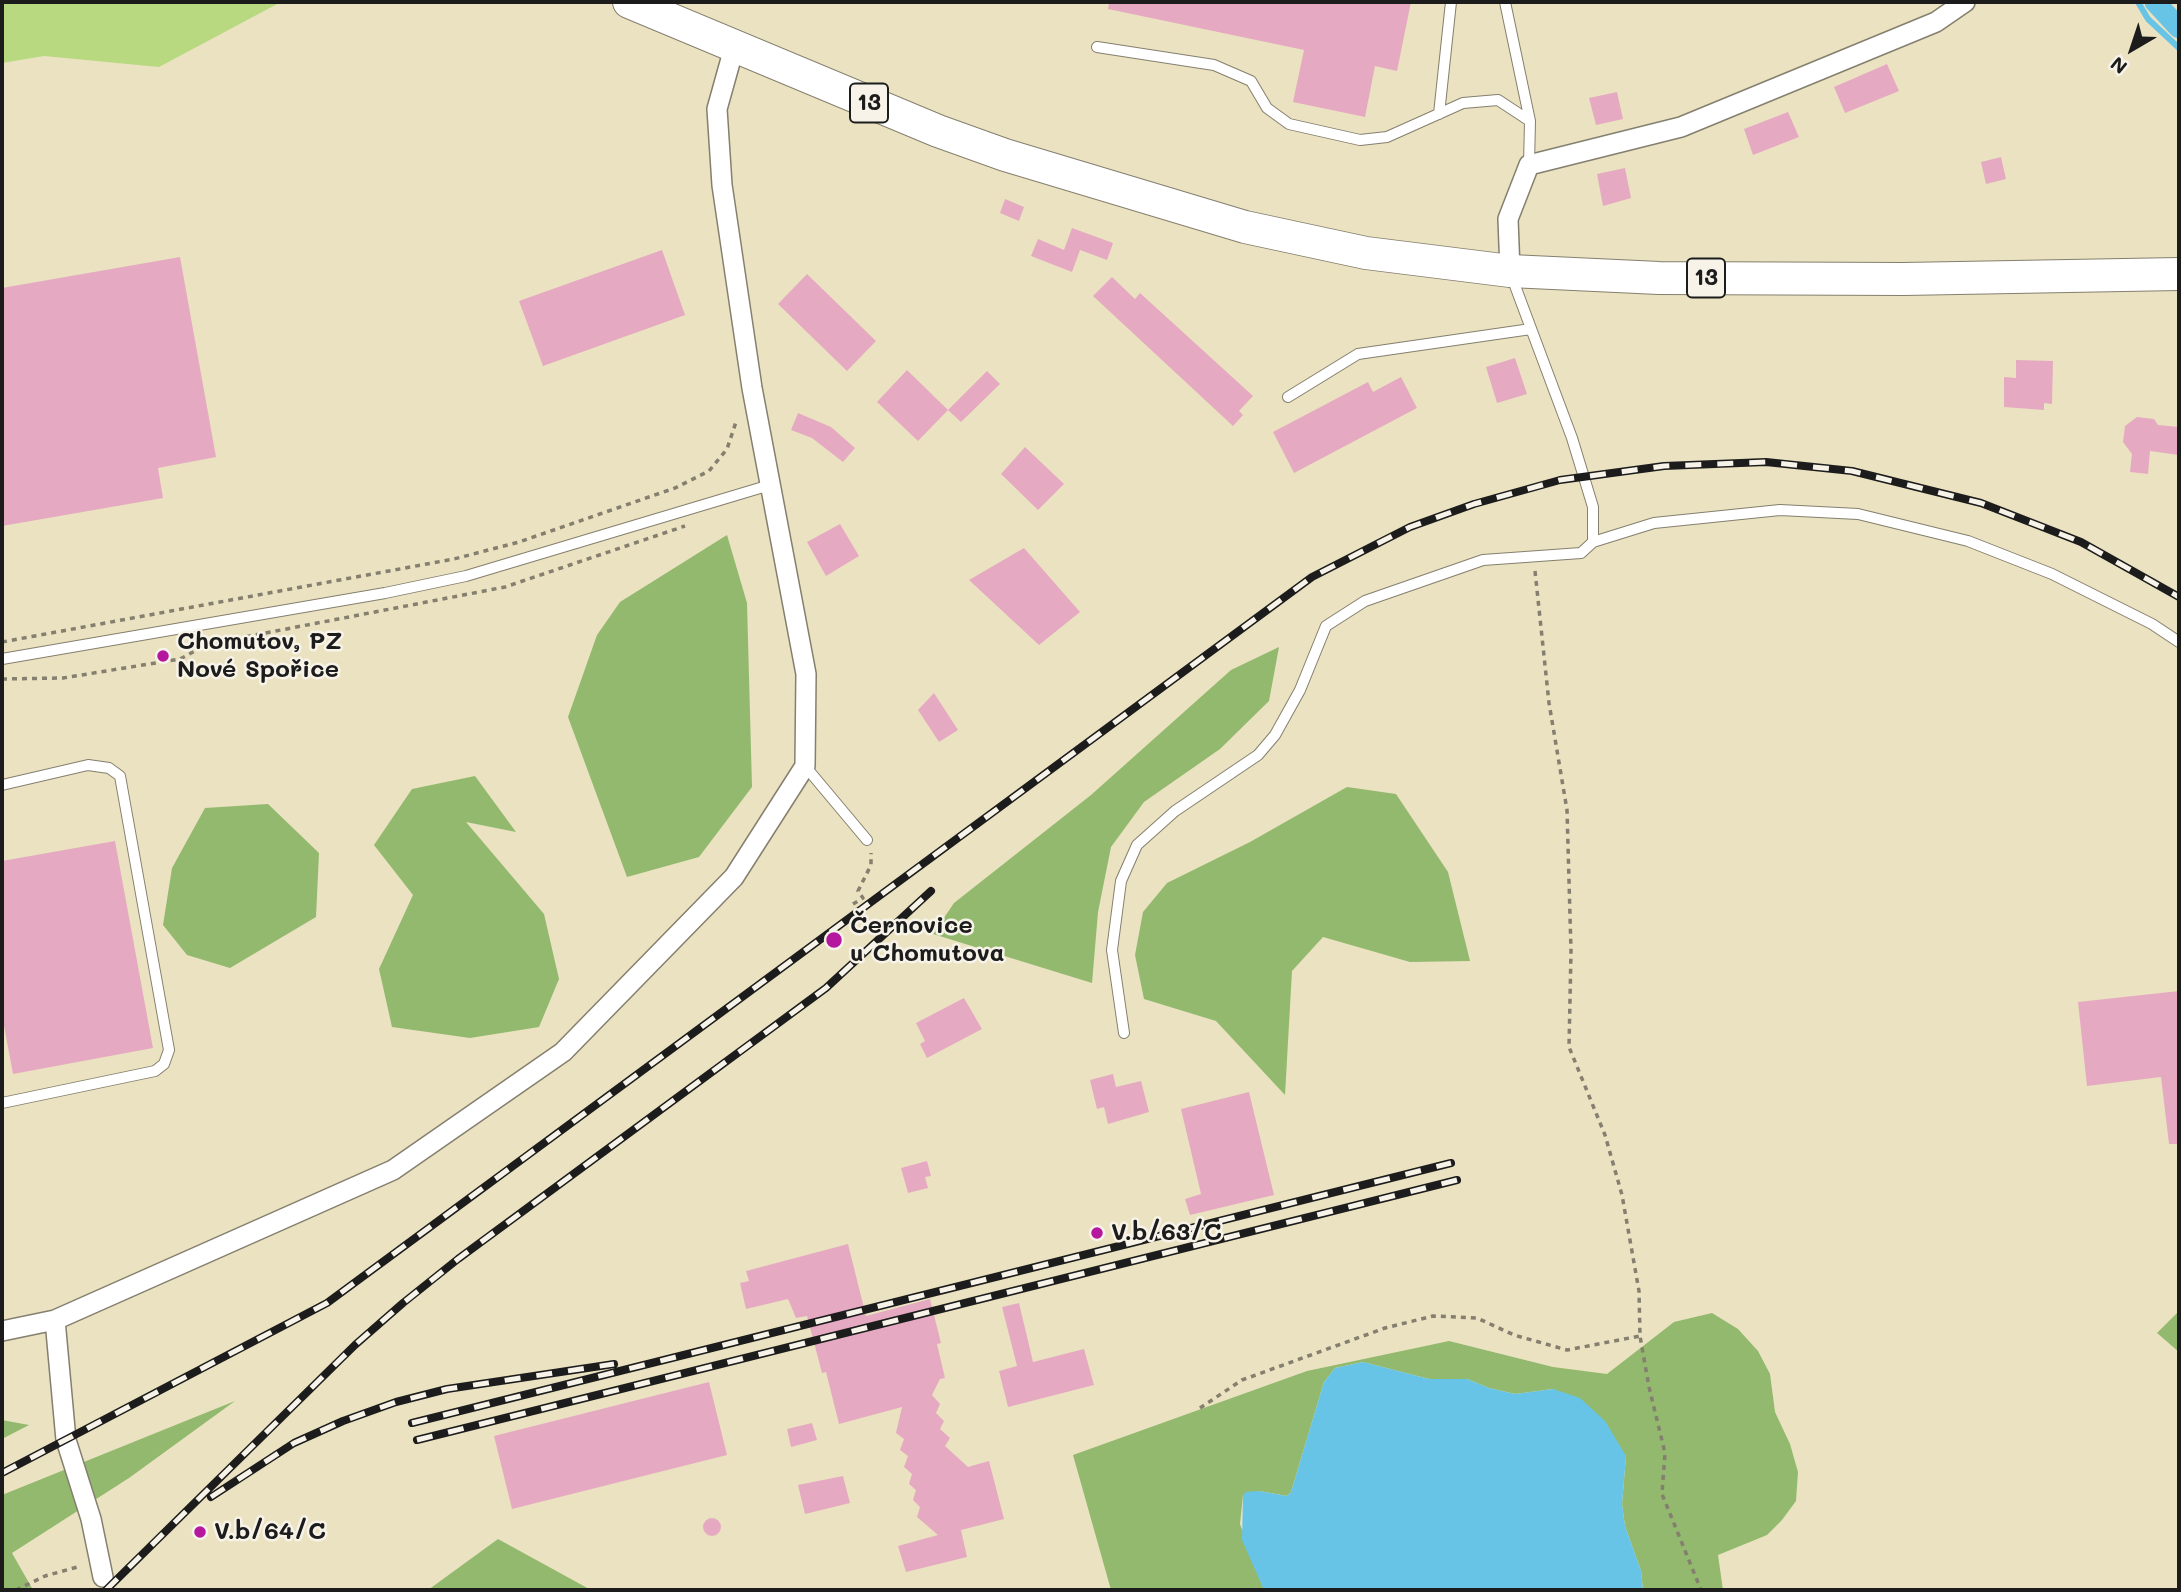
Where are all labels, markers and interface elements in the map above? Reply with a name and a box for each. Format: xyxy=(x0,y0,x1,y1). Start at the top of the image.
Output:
north arrow xyxy=(2097,14,2167,84)
text: N xyxy=(2105,51,2132,80)
road number: 13 xyxy=(850,83,888,122)
road number: 13 xyxy=(1687,258,1725,298)
place label: Chomutov, PZ Nové Spořice xyxy=(177,628,342,684)
marker: Chomutov, PZ Nové Spořice xyxy=(155,648,171,664)
place label: Černovice u Chomutova xyxy=(850,912,1004,968)
marker: Černovice u Chomutova xyxy=(824,930,844,950)
place label: V.b/63/C xyxy=(1111,1219,1222,1247)
marker: V.b/63/C xyxy=(1089,1225,1105,1241)
place label: V.b/64/C xyxy=(214,1518,326,1546)
marker: V.b/64/C xyxy=(192,1524,208,1540)

